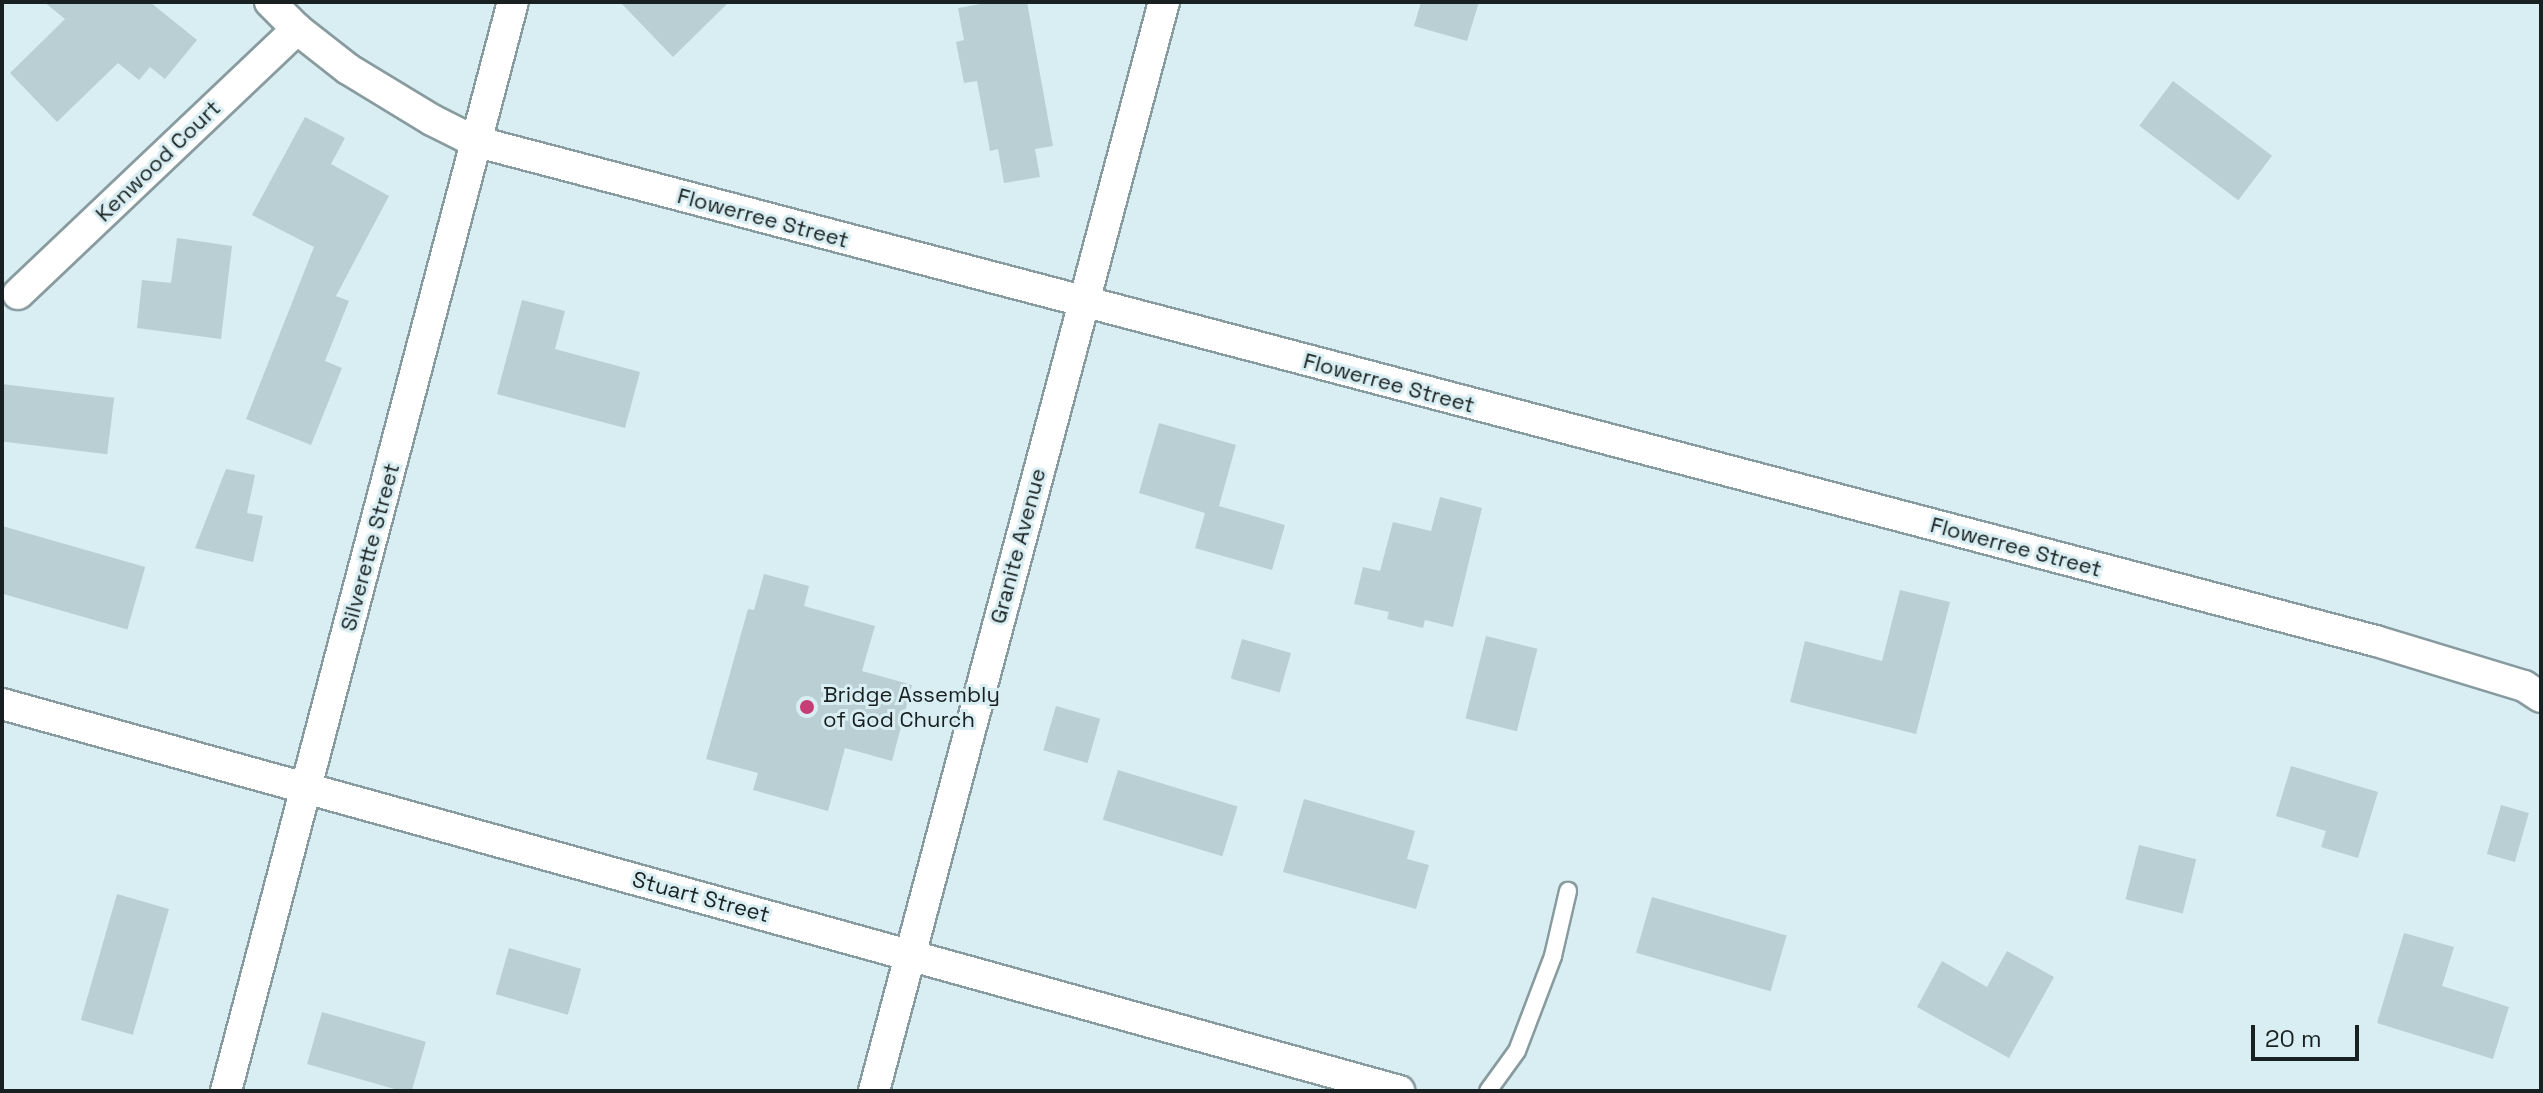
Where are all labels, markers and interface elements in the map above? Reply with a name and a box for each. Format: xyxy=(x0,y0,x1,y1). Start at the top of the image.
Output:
street label: Kenwood Court xyxy=(90,95,226,227)
street label: Flowerree Street xyxy=(674,182,852,254)
street label: Flowerree Street xyxy=(1300,347,1478,419)
street label: Silverette Street xyxy=(335,460,405,634)
street label: Granite Avenue xyxy=(985,465,1051,627)
street label: Flowerree Street xyxy=(1927,511,2105,583)
place label: Bridge Assembly of God Church xyxy=(823,681,1000,732)
marker: Bridge Assembly of God Church xyxy=(798,698,816,716)
street label: Stuart Street xyxy=(629,866,773,928)
scale bar xyxy=(2255,1009,2363,1059)
text: 20 m xyxy=(2265,1023,2322,1054)

